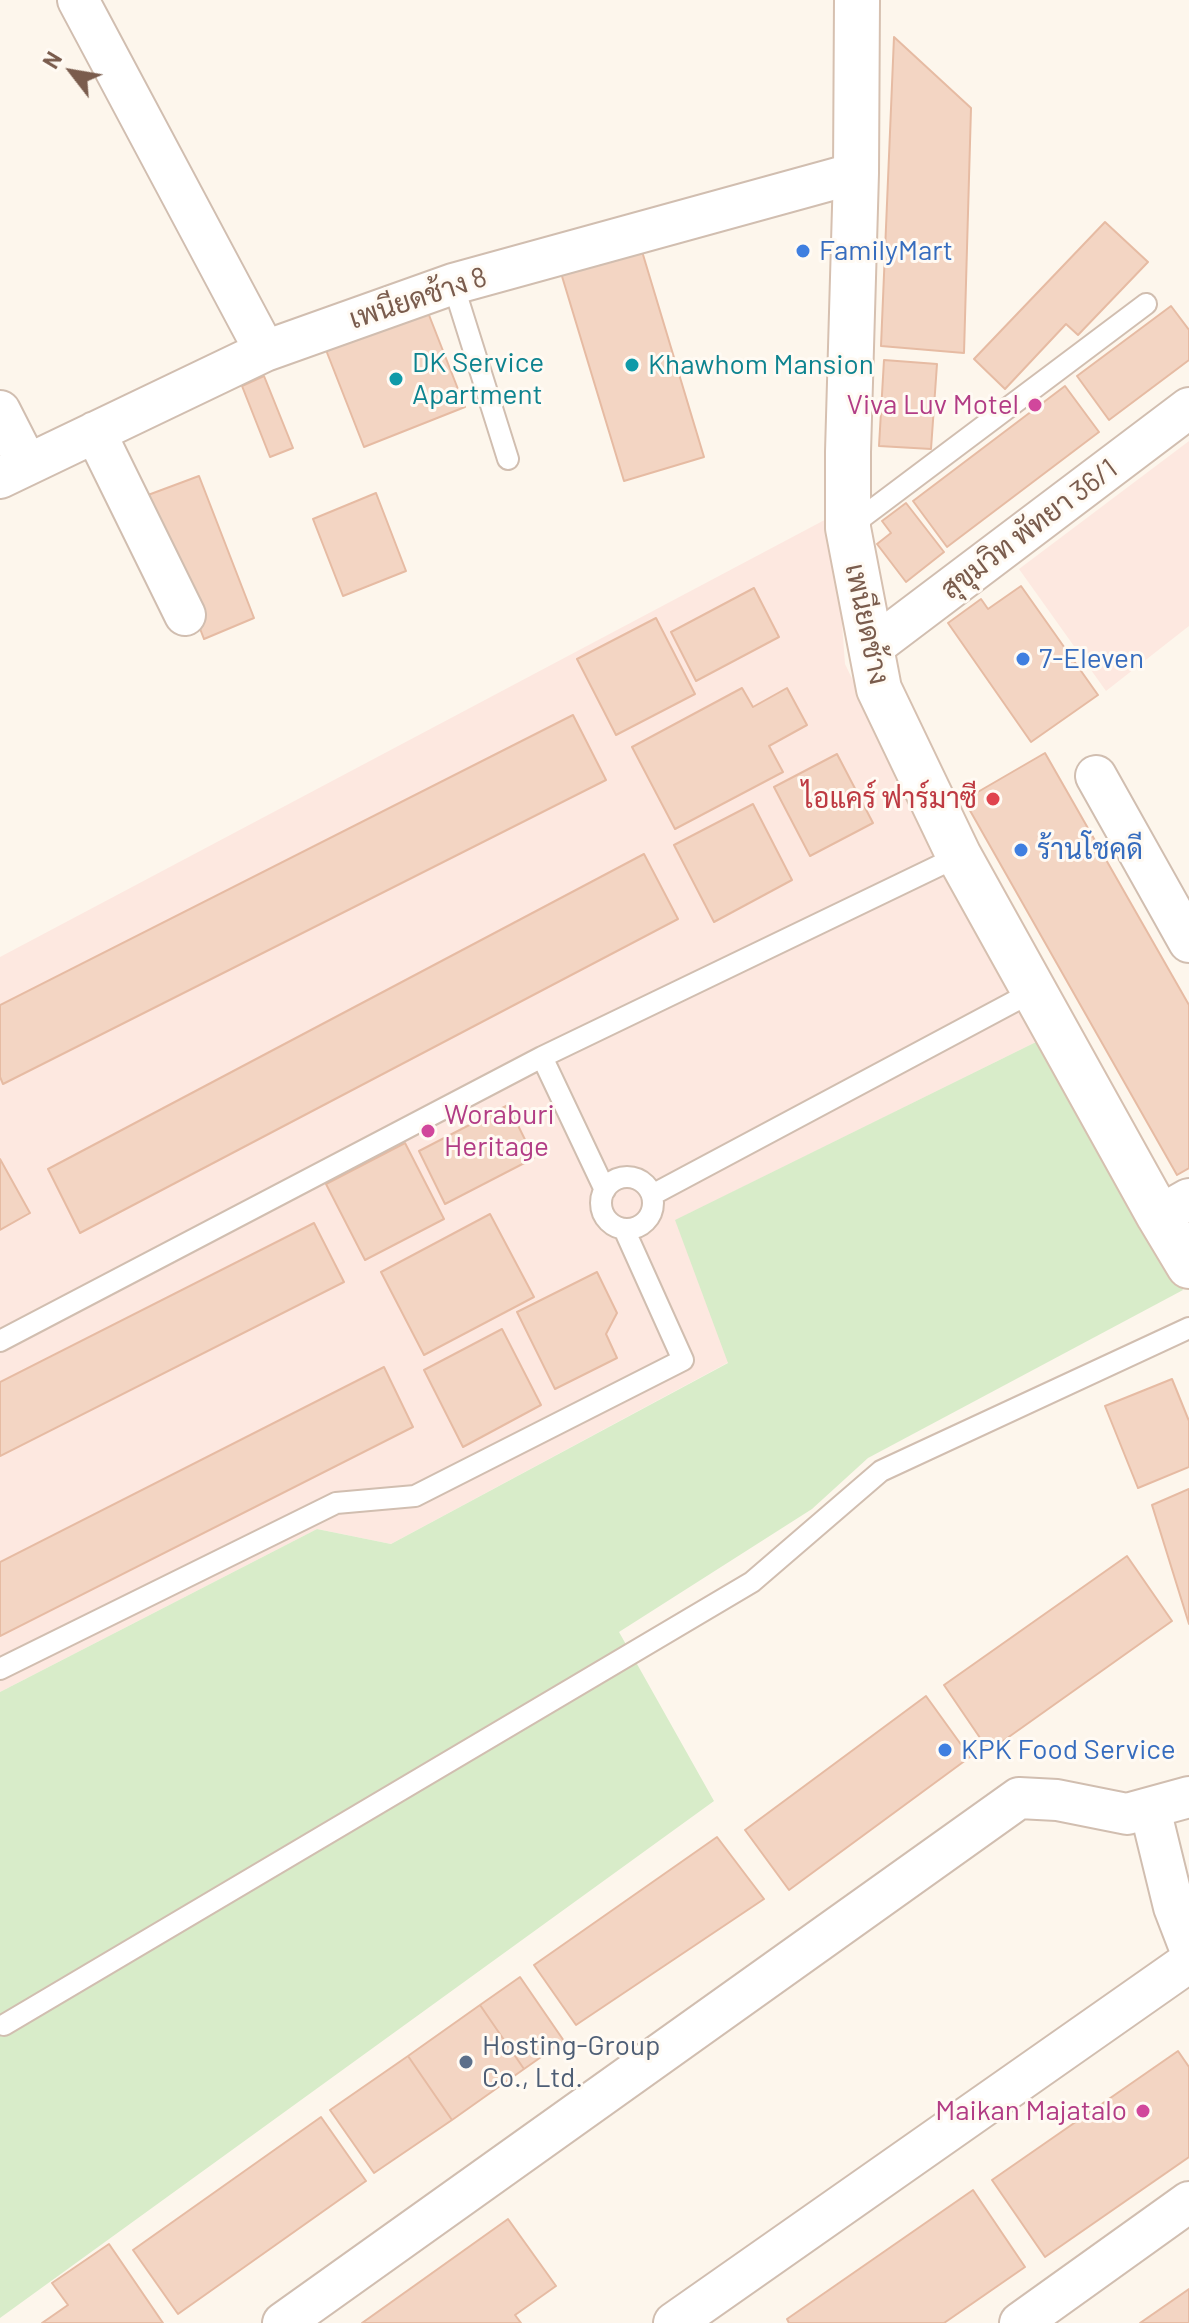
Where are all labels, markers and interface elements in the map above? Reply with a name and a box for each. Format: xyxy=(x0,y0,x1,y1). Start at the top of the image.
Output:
north arrow xyxy=(32,32,112,112)
text: N xyxy=(37,47,66,73)
place label: FamilyMart xyxy=(819,234,953,268)
marker: FamilyMart xyxy=(794,242,812,260)
street label: เพนียดช้าง 8 xyxy=(345,260,491,336)
place label: DK Service Apartment xyxy=(412,346,544,412)
place label: Khawhom Mansion xyxy=(648,348,874,382)
marker: Khawhom Mansion xyxy=(623,356,641,374)
marker: DK Service Apartment xyxy=(387,370,405,388)
place label: Viva Luv Motel xyxy=(846,388,1019,422)
marker: Viva Luv Motel xyxy=(1026,396,1044,414)
street label: สุขุมวิท พัทยา 36/1 xyxy=(934,452,1124,606)
street label: เพนียดช้าง xyxy=(838,561,896,687)
place label: 7-Eleven xyxy=(1039,642,1144,676)
marker: 7-Eleven xyxy=(1014,650,1032,668)
place label: ไอแคร์ ฟาร์มาซี xyxy=(802,782,977,816)
marker: ไอแคร์ ฟาร์มาซี xyxy=(984,790,1002,808)
place label: ร้านโชคดี xyxy=(1037,833,1143,867)
marker: ร้านโชคดี xyxy=(1012,841,1030,859)
place label: Woraburi Heritage xyxy=(444,1098,555,1164)
marker: Woraburi Heritage xyxy=(419,1122,437,1140)
place label: KPK Food Service xyxy=(961,1733,1176,1767)
marker: KPK Food Service xyxy=(936,1741,954,1759)
place label: Hosting-Group Co., Ltd. xyxy=(482,2029,660,2095)
marker: Hosting-Group Co., Ltd. xyxy=(457,2053,475,2071)
place label: Maikan Majatalo xyxy=(935,2094,1127,2128)
marker: Maikan Majatalo xyxy=(1134,2102,1152,2120)

